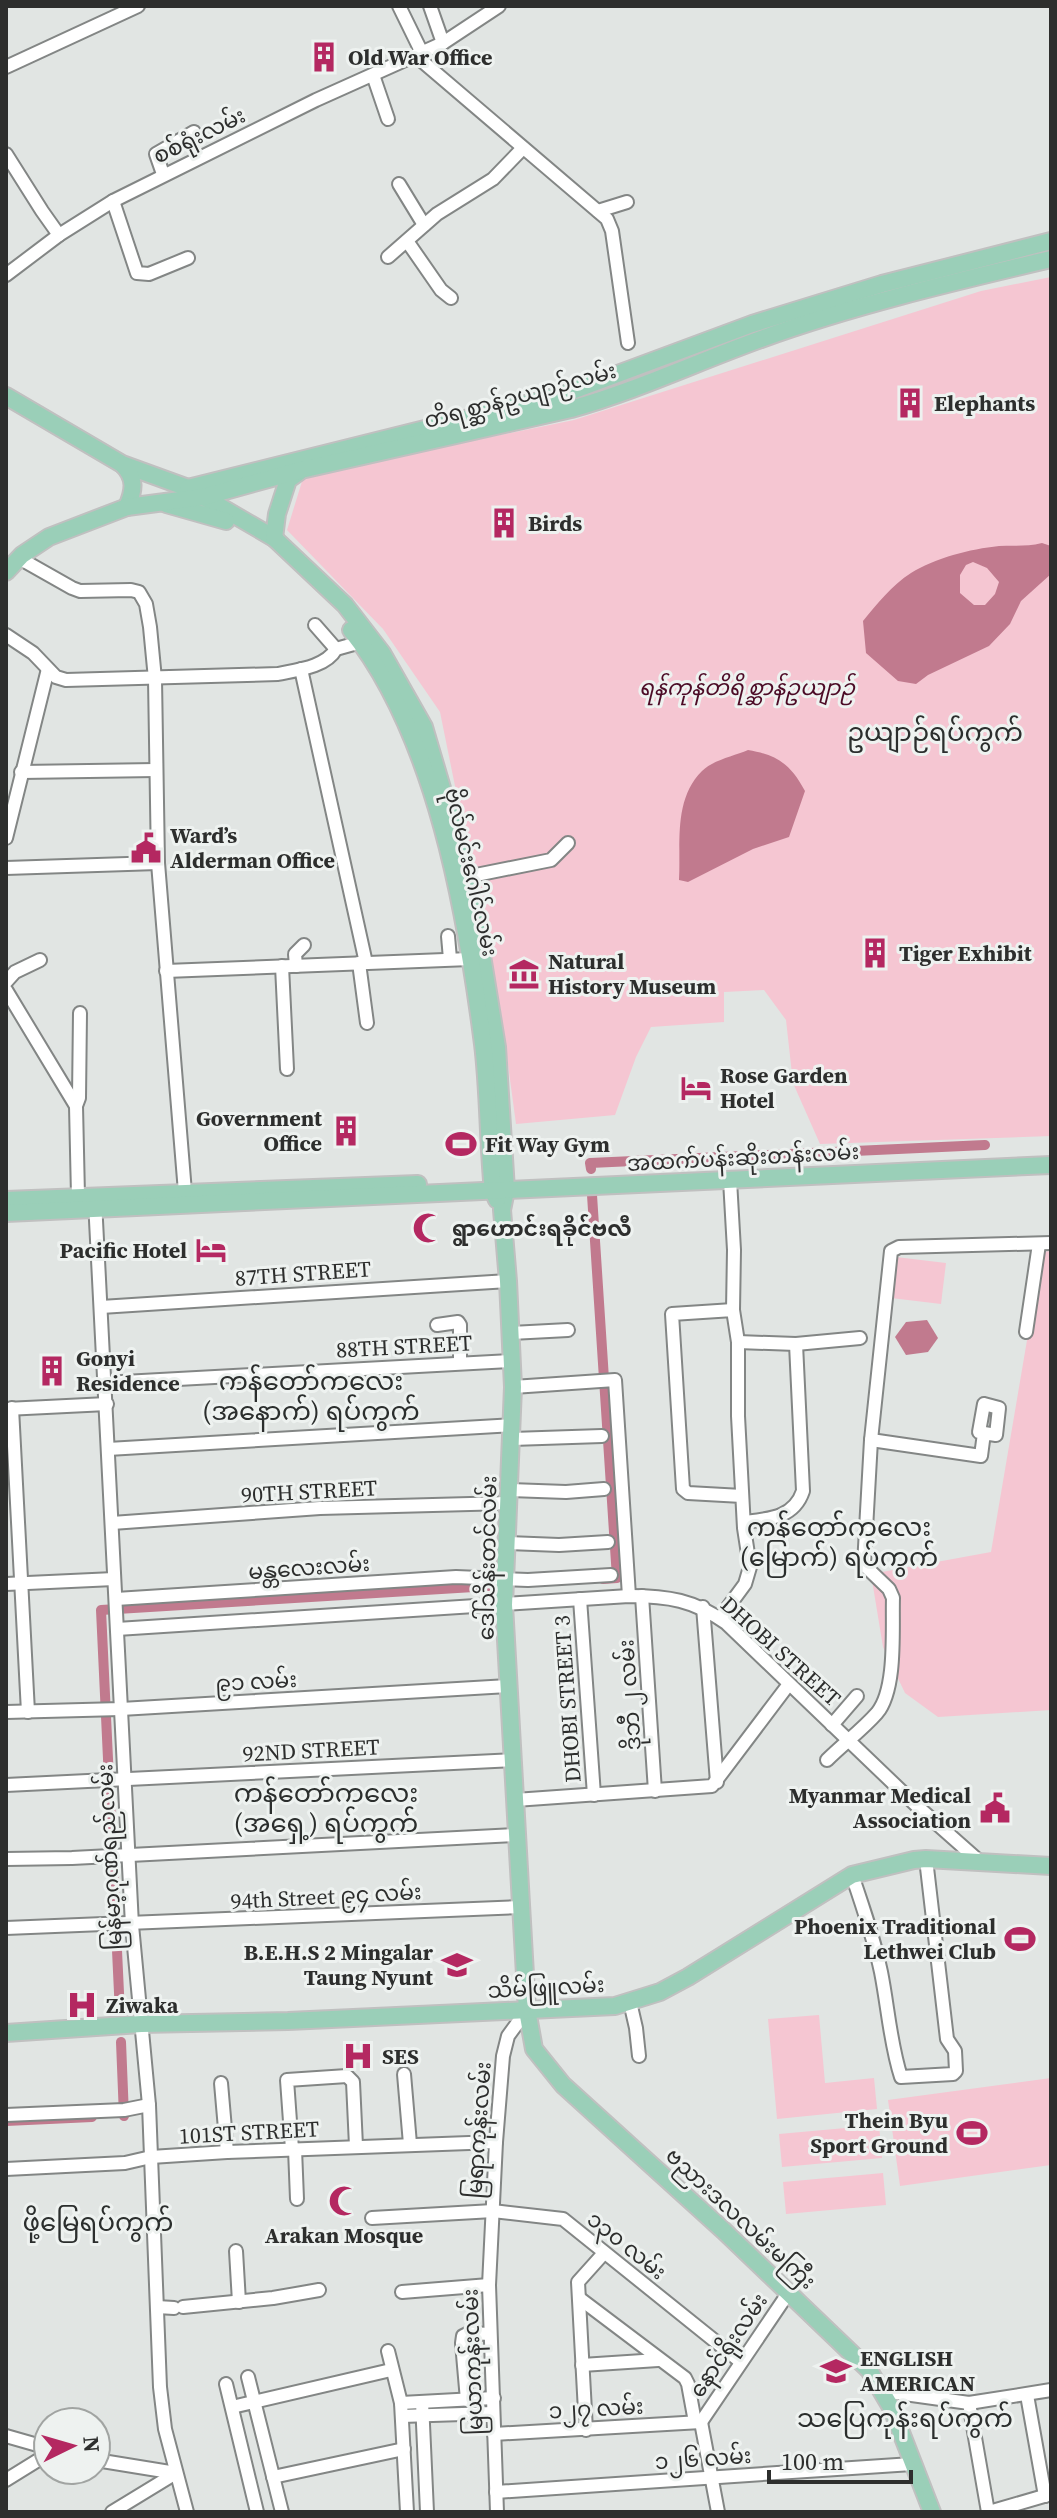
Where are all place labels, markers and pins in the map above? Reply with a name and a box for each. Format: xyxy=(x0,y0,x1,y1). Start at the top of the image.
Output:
building icon: Old War Office xyxy=(307,40,341,74)
place label: Old War Office xyxy=(348,42,493,72)
building icon: Elephants xyxy=(893,386,927,420)
place label: Elephants xyxy=(934,388,1035,418)
building icon: Birds xyxy=(487,506,521,540)
place label: Birds xyxy=(528,508,582,538)
place label: Ward’s Alderman Office xyxy=(170,820,335,875)
public building icon: Ward’s Alderman Office xyxy=(129,831,163,865)
building icon: Tiger Exhibit xyxy=(858,936,892,970)
place label: Tiger Exhibit xyxy=(899,938,1033,968)
place label: Natural History Museum xyxy=(548,946,716,1001)
museum icon: Natural History Museum xyxy=(507,957,541,991)
place label: Rose Garden Hotel xyxy=(720,1060,848,1115)
hotel icon: Rose Garden Hotel xyxy=(679,1071,713,1105)
place label: Government Office xyxy=(196,1103,323,1158)
building icon: Government Office xyxy=(329,1114,363,1148)
sports icon: Fit Way Gym xyxy=(444,1127,478,1161)
place label: Fit Way Gym xyxy=(485,1129,610,1159)
mosque icon: ရွာဟောင်းရခိုင်ဗလီ xyxy=(411,1211,445,1245)
place label: ရွာဟောင်းရခိုင်ဗလီ xyxy=(452,1213,632,1246)
hotel icon: Pacific Hotel xyxy=(194,1233,228,1267)
place label: Pacific Hotel xyxy=(60,1235,187,1265)
place label: Gonyi Residence xyxy=(76,1343,180,1398)
building icon: Gonyi Residence xyxy=(35,1354,69,1388)
place label: Myanmar Medical Association xyxy=(789,1780,971,1835)
public building icon: Myanmar Medical Association xyxy=(978,1791,1012,1825)
place label: Phoenix Traditional Lethwei Club xyxy=(794,1911,996,1966)
sports icon: Phoenix Traditional Lethwei Club xyxy=(1003,1922,1037,1956)
place label: B.E.H.S 2 Mingalar Taung Nyunt xyxy=(244,1937,434,1992)
school or university icon: B.E.H.S 2 Mingalar Taung Nyunt xyxy=(440,1948,474,1982)
hospital icon: Ziwaka xyxy=(65,1988,99,2022)
place label: Ziwaka xyxy=(106,1990,179,2020)
hospital icon: SES xyxy=(341,2039,375,2073)
place label: SES xyxy=(382,2041,419,2071)
place label: Thein Byu Sport Ground xyxy=(810,2105,948,2160)
sports icon: Thein Byu Sport Ground xyxy=(955,2116,989,2150)
mosque icon: Arakan Mosque xyxy=(327,2184,361,2218)
place label: Arakan Mosque xyxy=(265,2220,423,2250)
place label: ENGLISH AMERICAN xyxy=(860,2343,975,2398)
school or university icon: ENGLISH AMERICAN xyxy=(819,2354,853,2388)

